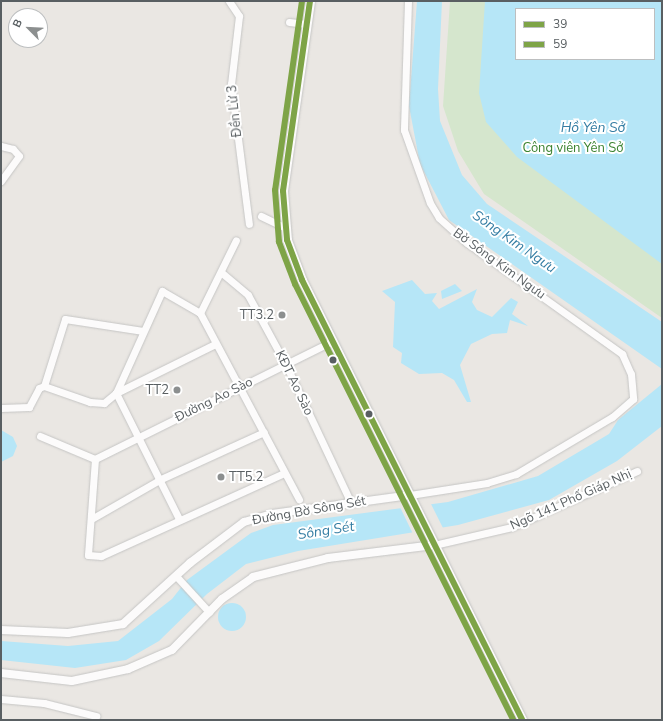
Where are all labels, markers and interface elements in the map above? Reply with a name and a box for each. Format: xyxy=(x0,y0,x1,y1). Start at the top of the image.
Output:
north arrow xyxy=(8,8,48,48)
legend xyxy=(515,8,655,60)
text: 39 xyxy=(553,16,567,32)
text: B xyxy=(9,17,26,30)
text: 59 xyxy=(553,36,567,52)
street label: Đền Lừ 3 xyxy=(224,84,246,138)
water label: Hồ Yên Sở xyxy=(561,120,625,136)
park label: Công viên Yên Sở xyxy=(523,140,623,156)
water label: Sông Kim Ngưu xyxy=(469,207,559,277)
street label: Bờ Sông Kim Ngưu xyxy=(450,225,548,303)
place label: TT3.2 xyxy=(240,307,274,323)
marker: TT3.2 xyxy=(277,310,287,320)
street label: KĐT Ao Sào xyxy=(272,348,316,418)
unlabelled marker xyxy=(328,355,338,365)
street label: Đường Ao Sào xyxy=(173,374,255,426)
place label: TT2 xyxy=(145,382,169,398)
marker: TT2 xyxy=(172,385,182,395)
unlabelled marker xyxy=(364,409,374,419)
street label: Ngõ 141 Phố Giáp Nhị xyxy=(508,466,634,534)
place label: TT5.2 xyxy=(229,469,263,485)
marker: TT5.2 xyxy=(216,472,226,482)
street label: Đường Bờ Sông Sét xyxy=(251,493,367,529)
water label: Sông Sét xyxy=(296,518,356,544)

